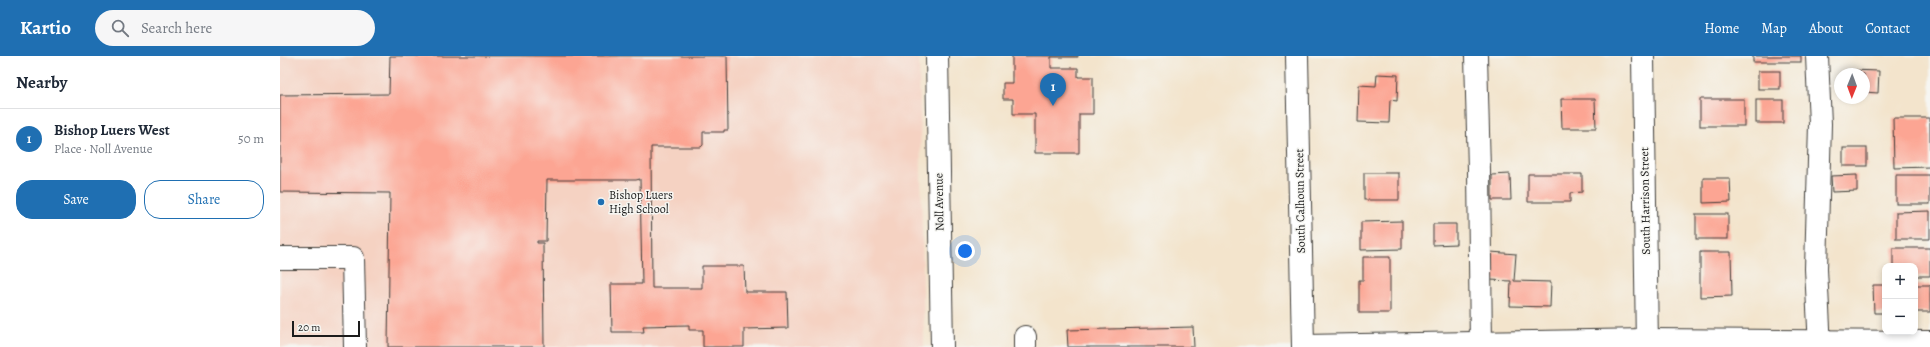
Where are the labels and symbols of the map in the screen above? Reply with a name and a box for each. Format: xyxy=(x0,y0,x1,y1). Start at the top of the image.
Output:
north arrow xyxy=(1834,68,1870,104)
pin: 1 xyxy=(1040,73,1066,106)
street label: South Harrison Street xyxy=(1636,147,1654,255)
street label: South Calhoun Street xyxy=(1291,148,1309,253)
street label: Noll Avenue xyxy=(930,173,948,231)
place label: Bishop Luers High School xyxy=(609,187,673,217)
marker: Bishop Luers High School xyxy=(596,197,606,207)
your location xyxy=(955,241,975,261)
scale bar xyxy=(292,319,360,338)

